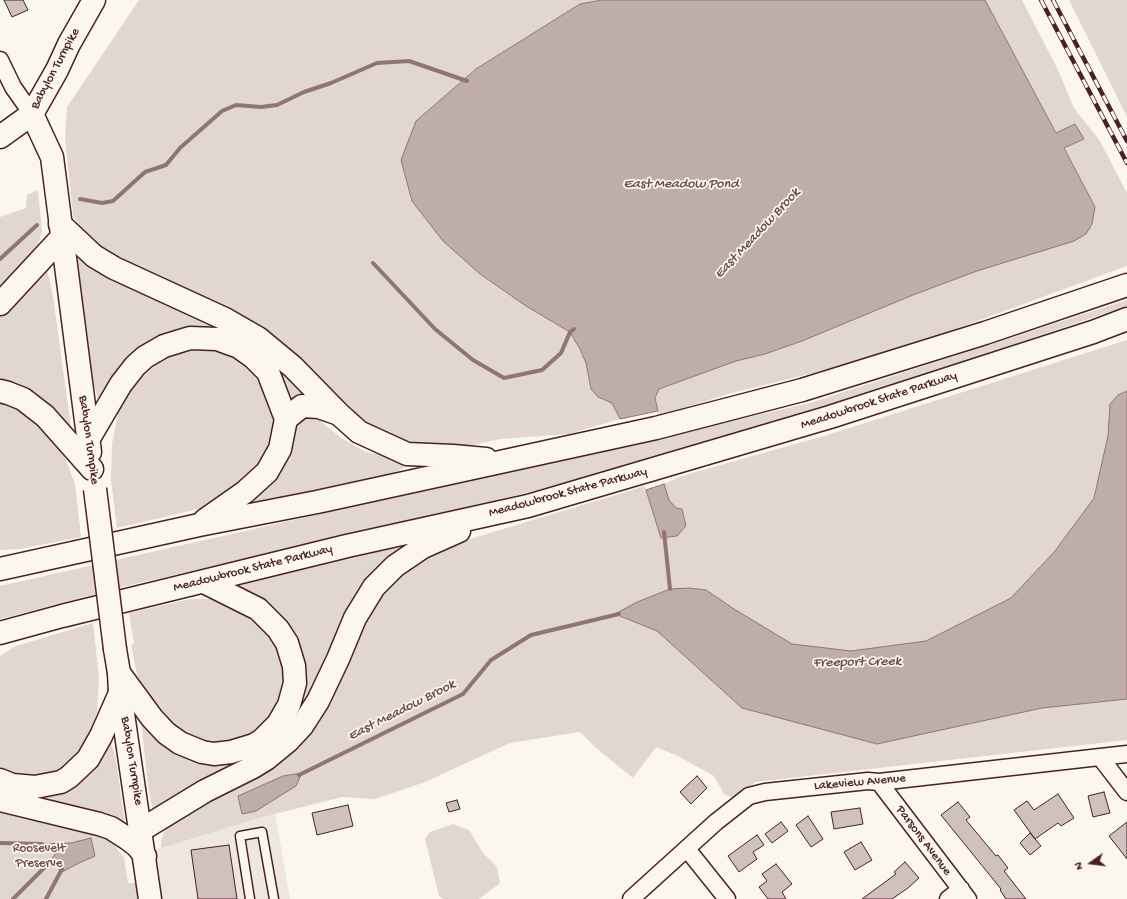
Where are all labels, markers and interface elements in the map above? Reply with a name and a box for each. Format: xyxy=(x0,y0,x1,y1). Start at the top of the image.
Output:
street label: Babylon Turnpike xyxy=(28,26,84,112)
water label: East Meadow Pond xyxy=(624,177,738,193)
water label: East Meadow Brook xyxy=(712,185,804,283)
street label: Meadowbrook State Parkway xyxy=(799,368,959,434)
street label: Babylon Turnpike xyxy=(74,395,102,485)
street label: Meadowbrook State Parkway xyxy=(487,464,649,522)
street label: Meadowbrook State Parkway xyxy=(172,542,334,596)
water label: Freeport Creek xyxy=(813,654,901,672)
water label: East Meadow Brook xyxy=(346,677,458,745)
street label: Babylon Turnpike xyxy=(116,716,146,806)
street label: Lakeview Avenue xyxy=(814,771,906,795)
street label: Parsons Avenue xyxy=(892,803,954,879)
park label: Roosevelt Preserve xyxy=(13,841,65,872)
north arrow xyxy=(1071,843,1111,883)
text: N xyxy=(1073,861,1086,871)

